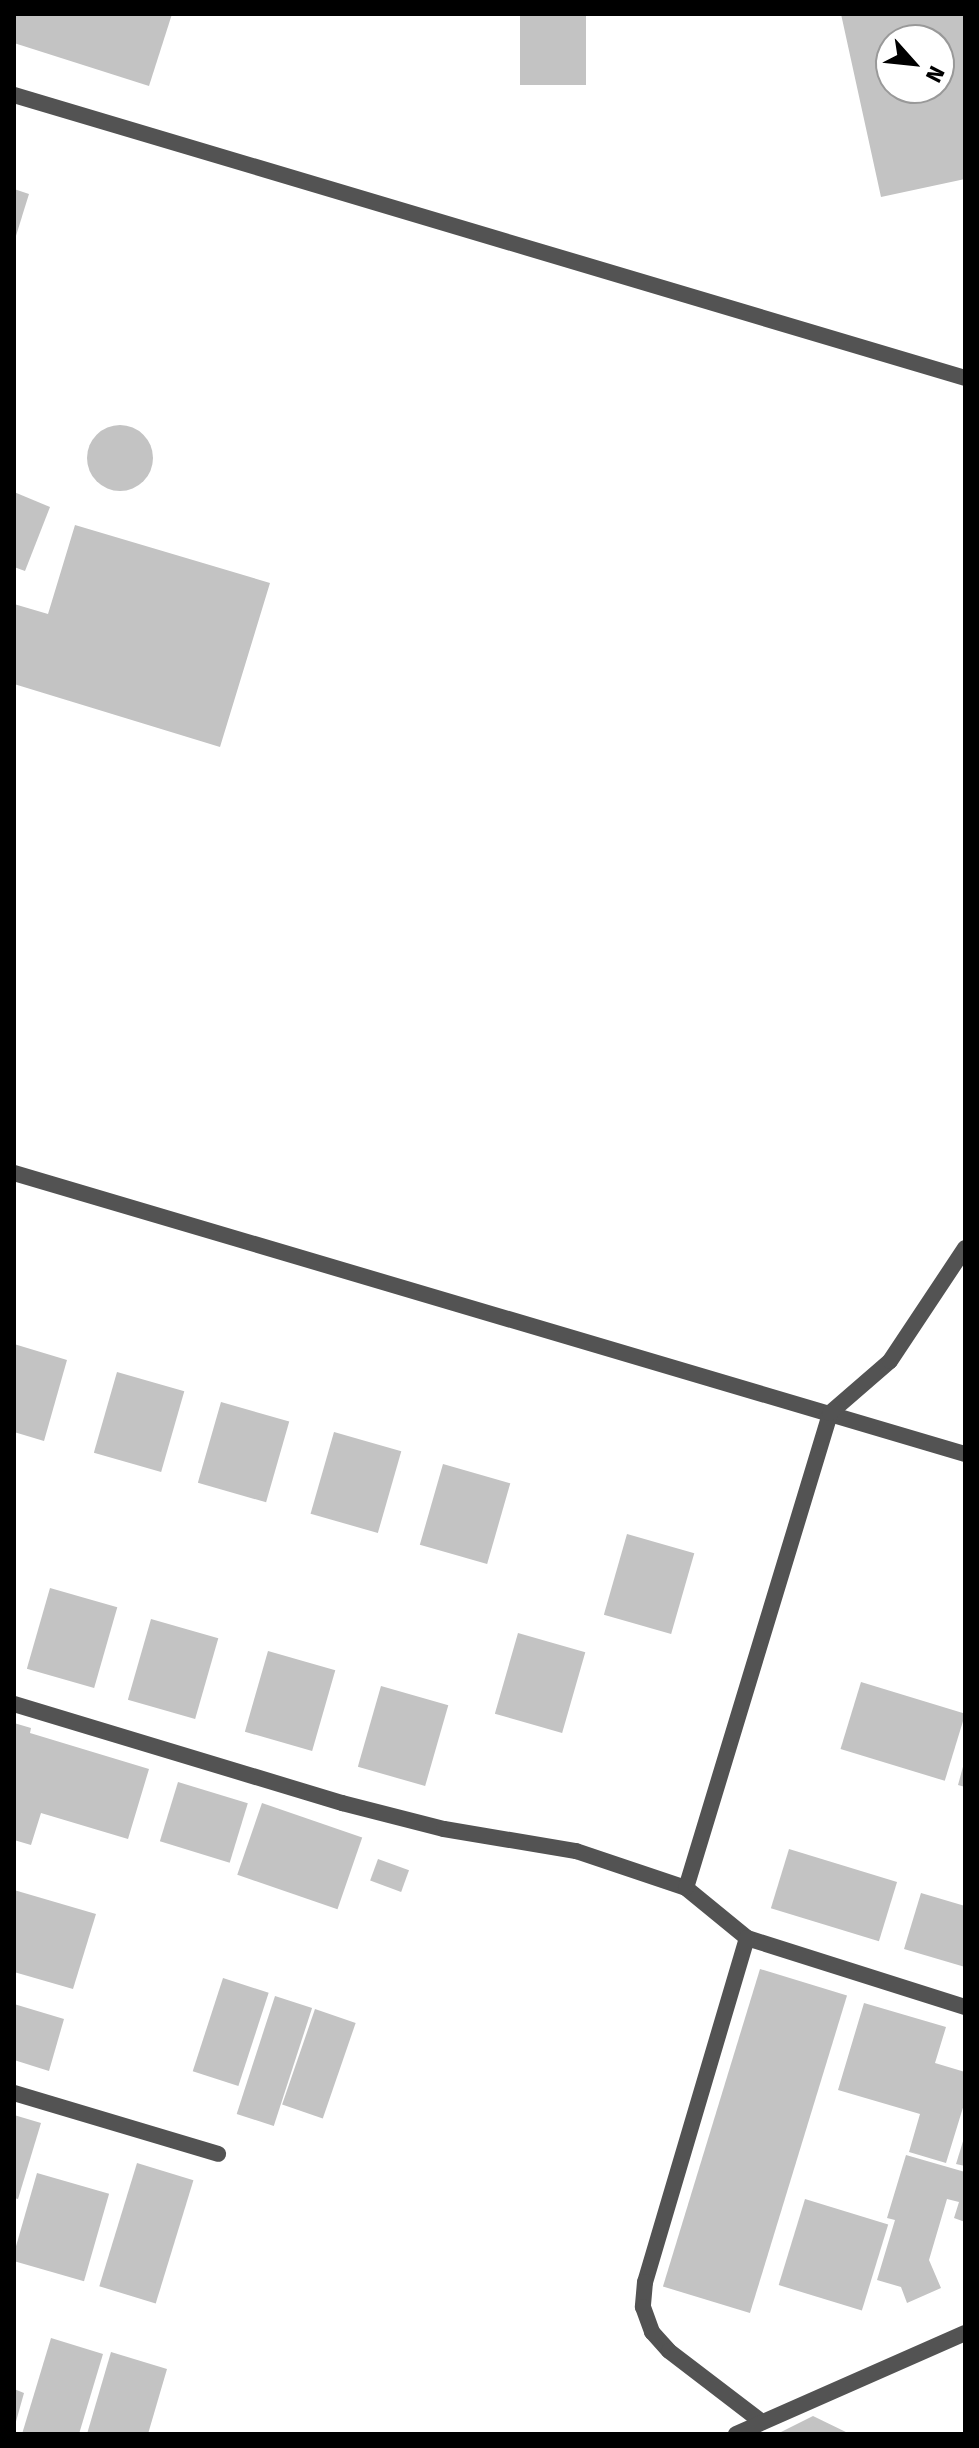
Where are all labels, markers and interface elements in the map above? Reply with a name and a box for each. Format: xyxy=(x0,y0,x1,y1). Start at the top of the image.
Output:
north arrow xyxy=(875,24,955,104)
text: N xyxy=(920,62,950,87)

